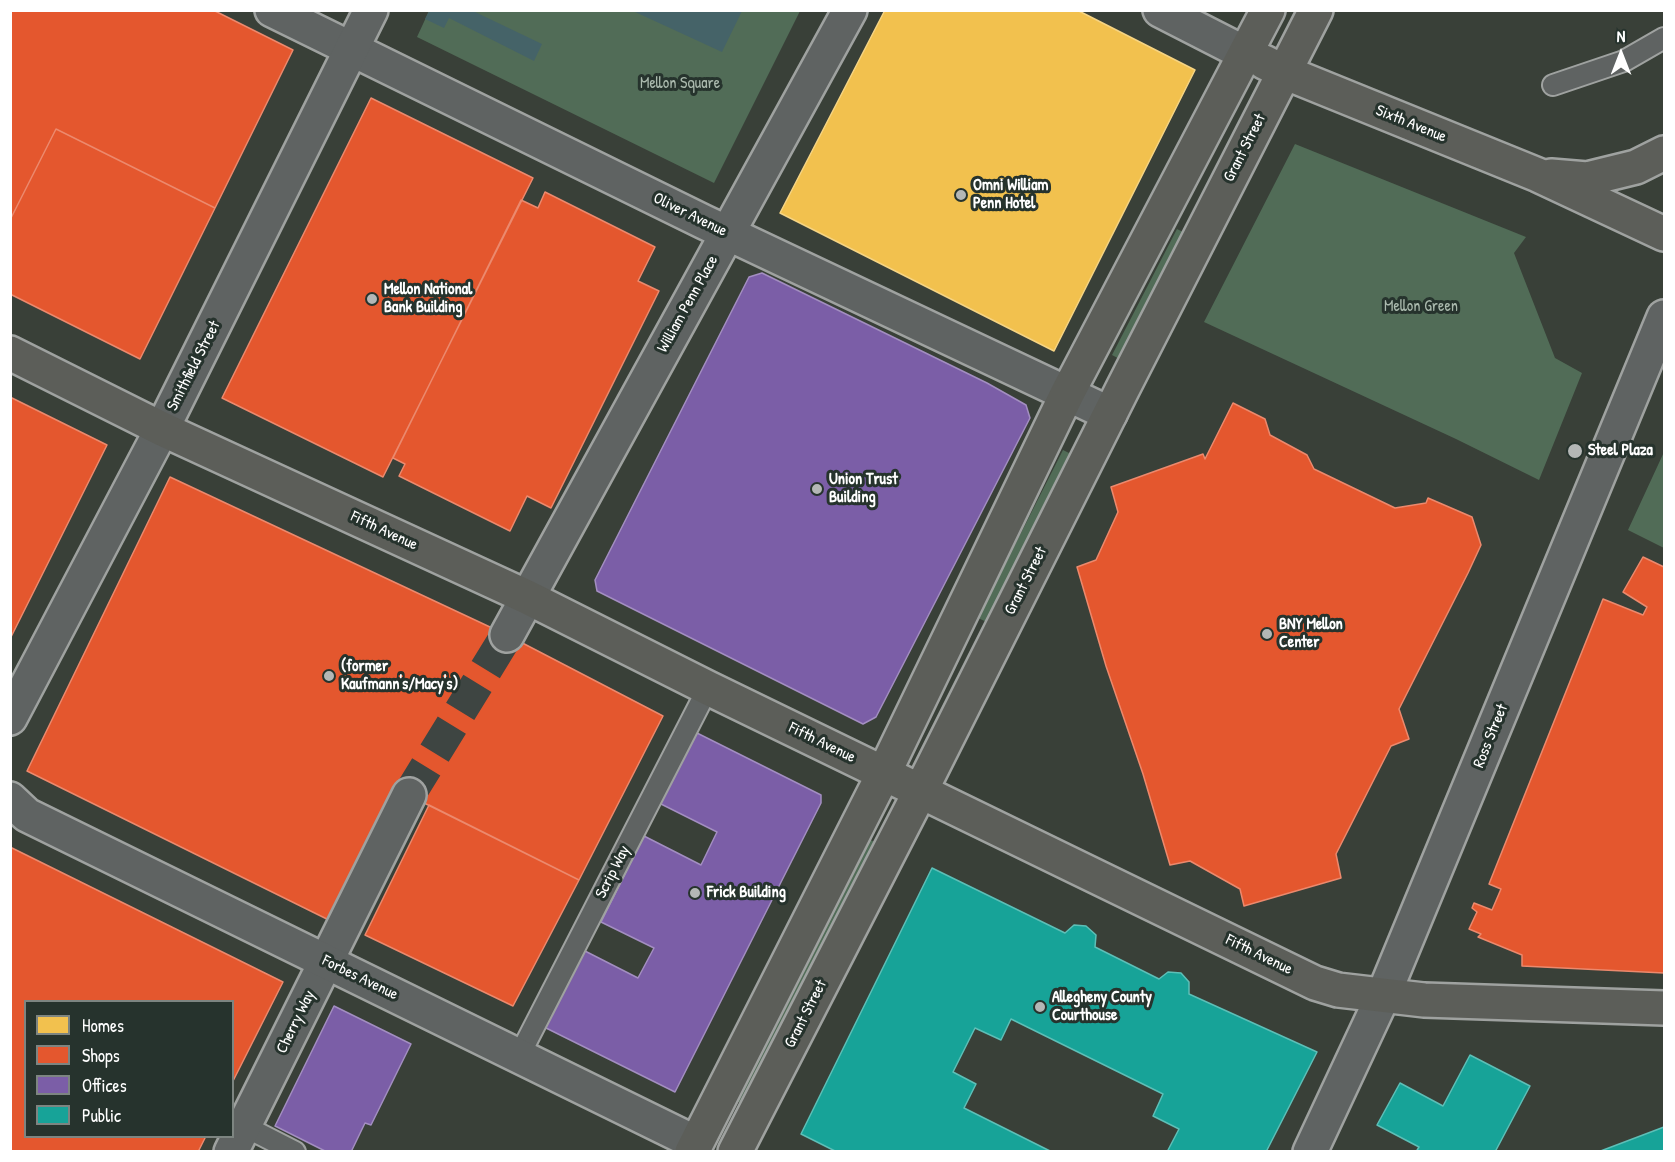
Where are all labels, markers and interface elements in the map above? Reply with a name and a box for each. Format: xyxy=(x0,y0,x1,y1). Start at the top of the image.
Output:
north arrow xyxy=(1591,24,1651,84)
text: N xyxy=(1617,25,1625,47)
park label: Mellon Square xyxy=(640,74,720,94)
street label: Sixth Avenue xyxy=(1373,101,1449,147)
street label: Grant Street xyxy=(1220,111,1270,185)
place label: Omni William Penn Hotel xyxy=(973,176,1048,214)
marker: Omni William Penn Hotel xyxy=(954,188,968,202)
street label: Oliver Avenue xyxy=(650,189,730,241)
street label: William Penn Place xyxy=(653,252,723,356)
place label: Mellon National Bank Building xyxy=(384,280,472,318)
marker: Mellon National Bank Building xyxy=(365,292,379,306)
park label: Mellon Green xyxy=(1384,297,1458,317)
street label: Smithfield Street xyxy=(163,318,225,414)
place label: Steel Plaza xyxy=(1588,441,1653,461)
marker: Steel Plaza xyxy=(1566,442,1584,460)
place label: Union Trust Building xyxy=(829,470,898,508)
marker: Union Trust Building xyxy=(810,482,824,496)
street label: Fifth Avenue xyxy=(347,507,421,555)
street label: Grant Street xyxy=(1001,544,1051,618)
place label: BNY Mellon Center xyxy=(1279,615,1343,653)
marker: BNY Mellon Center xyxy=(1260,627,1274,641)
place label: (former Kaufmann's/Macy's) xyxy=(341,657,458,695)
marker: (former Kaufmann's/Macy's) xyxy=(322,669,336,683)
street label: Ross Street xyxy=(1470,701,1512,771)
street label: Fifth Avenue xyxy=(786,719,858,767)
street label: Scrip Way xyxy=(592,842,634,902)
place label: Frick Building xyxy=(707,883,786,903)
marker: Frick Building xyxy=(688,886,702,900)
street label: Fifth Avenue xyxy=(1223,931,1295,979)
street label: Forbes Avenue xyxy=(319,951,401,1005)
street label: Grant Street xyxy=(781,977,831,1051)
street label: Cherry Way xyxy=(273,987,319,1057)
place label: Allegheny County Courthouse xyxy=(1052,988,1152,1026)
legend xyxy=(24,1000,234,1138)
marker: Allegheny County Courthouse xyxy=(1033,1000,1047,1014)
text: Homes xyxy=(82,1013,124,1038)
text: Shops xyxy=(82,1043,120,1068)
text: Offices xyxy=(82,1073,127,1098)
text: Public xyxy=(82,1103,121,1128)

